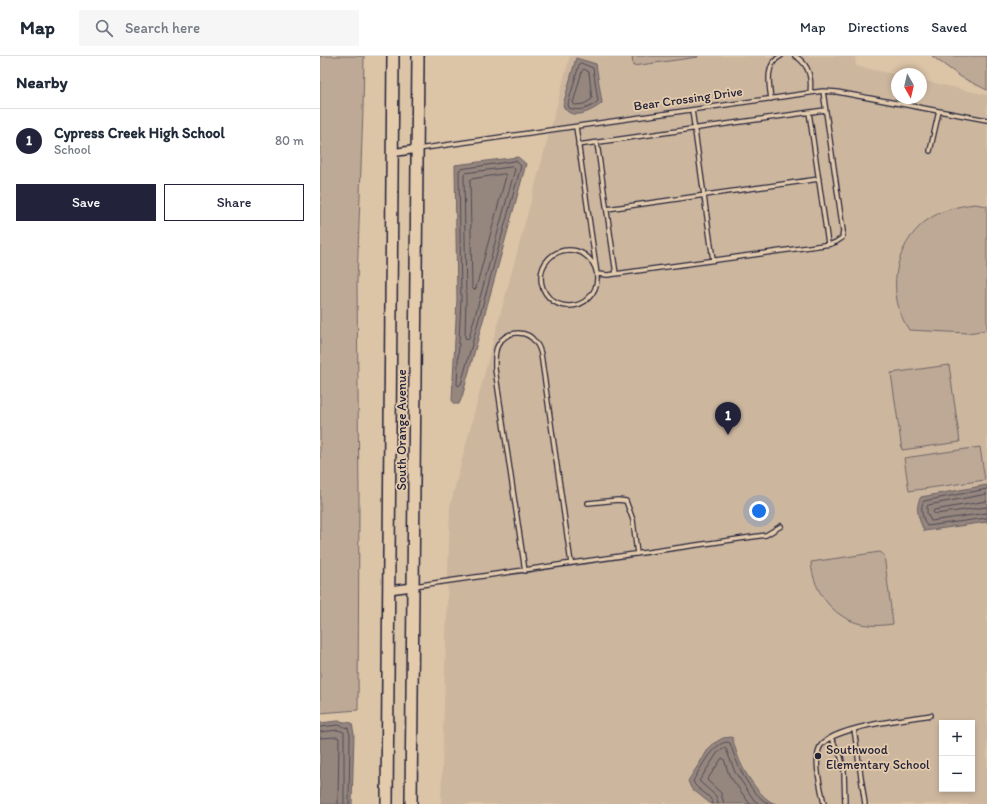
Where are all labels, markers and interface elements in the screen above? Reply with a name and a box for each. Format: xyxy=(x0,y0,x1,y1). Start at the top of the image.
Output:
search box xyxy=(79,10,359,46)
text: Map xyxy=(20,16,55,39)
icon: search xyxy=(93,17,115,39)
text: Search here xyxy=(125,19,200,37)
text: Map xyxy=(800,19,826,36)
text: Directions xyxy=(848,19,909,36)
text: Saved xyxy=(931,19,967,36)
north arrow xyxy=(891,68,927,104)
text: Nearby xyxy=(16,72,68,92)
street label: Bear Crossing Drive xyxy=(633,83,743,114)
text: Cypress Creek High School xyxy=(54,124,225,142)
text: 1 xyxy=(26,133,32,148)
text: 80 m xyxy=(275,133,304,148)
text: School xyxy=(54,142,91,157)
button: Save xyxy=(16,184,156,221)
button: Share xyxy=(164,184,304,221)
street label: South Orange Avenue xyxy=(394,369,409,491)
pin: 1 xyxy=(715,402,741,435)
your location xyxy=(749,501,769,521)
map controls xyxy=(939,720,975,792)
button: + xyxy=(939,720,975,756)
place label: Southwood Elementary School xyxy=(826,742,930,772)
marker: Southwood Elementary School xyxy=(813,751,823,761)
button: − xyxy=(939,756,975,792)

